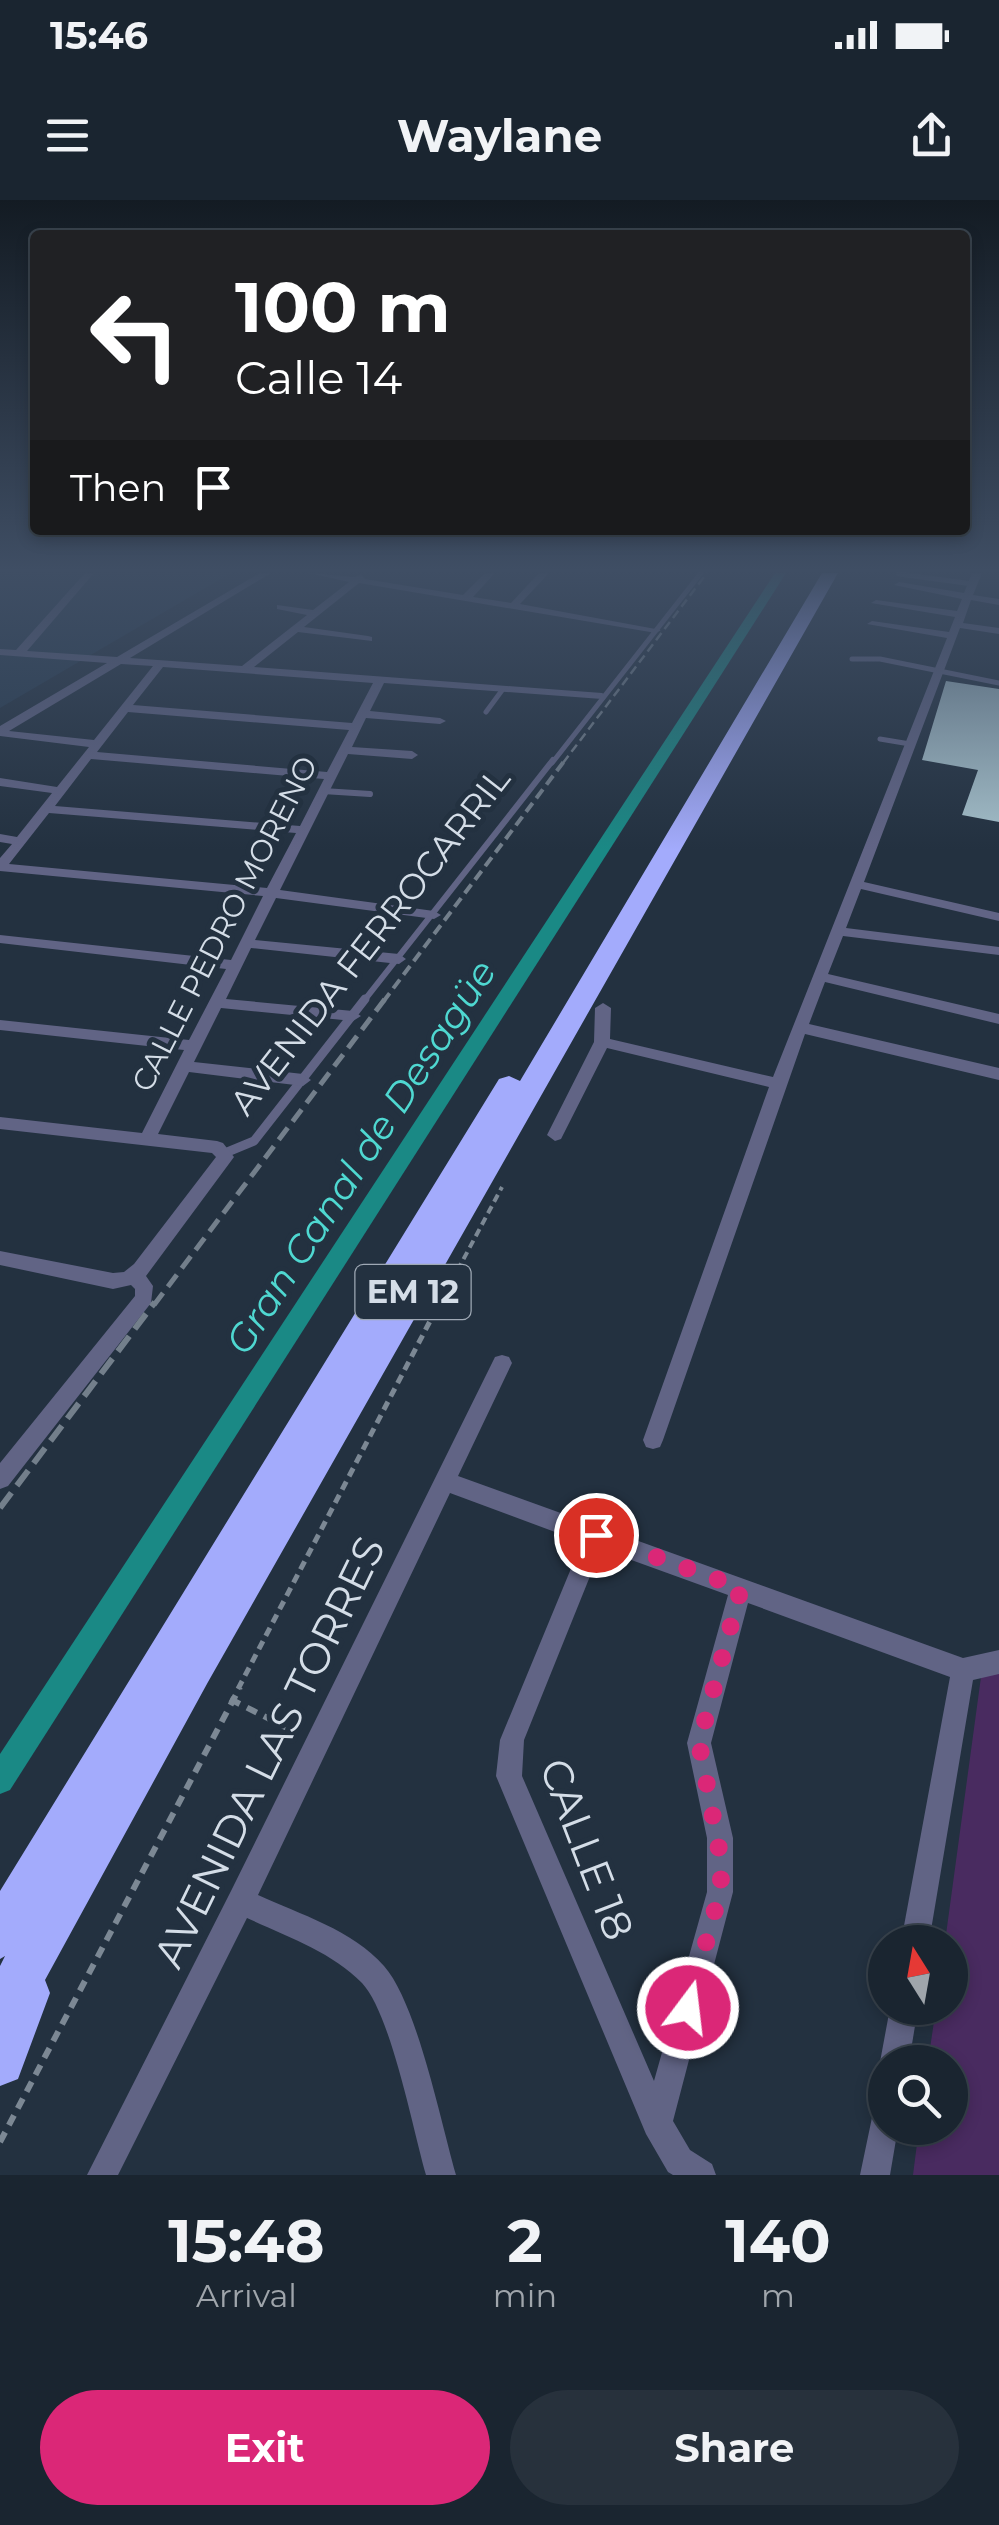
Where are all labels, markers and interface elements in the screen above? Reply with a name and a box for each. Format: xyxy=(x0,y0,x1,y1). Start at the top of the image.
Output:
text: 15:46 xyxy=(50,12,148,59)
icon: menu xyxy=(40,108,95,163)
text: Waylane xyxy=(397,108,602,163)
icon: share xyxy=(904,108,959,163)
text: 100 m xyxy=(235,264,451,350)
icon: left xyxy=(70,270,200,400)
text: Calle 14 xyxy=(235,350,402,405)
icon: arrive xyxy=(186,460,241,515)
text: Then xyxy=(70,464,166,511)
street label: CALLE PEDRO MORENO xyxy=(124,750,325,1098)
street label: AVENIDA FERROCARRIL xyxy=(220,758,519,1123)
water label: Gran Canal de Desagüe xyxy=(215,951,506,1363)
road number: EM 12 xyxy=(356,1265,470,1319)
pin xyxy=(554,1493,639,1578)
icon: arrive xyxy=(569,1508,624,1563)
street label: AVENIDA LAS TORRES xyxy=(142,1528,396,1976)
street label: CALLE 18 xyxy=(529,1751,645,1947)
north arrow xyxy=(868,1925,968,2025)
map controls xyxy=(868,1925,968,2145)
position arrow xyxy=(636,1956,740,2060)
button: search xyxy=(868,2045,968,2145)
text: 15:48 xyxy=(168,2204,325,2277)
text: 2 xyxy=(507,2204,543,2277)
text: 140 xyxy=(725,2204,831,2277)
text: Arrival xyxy=(196,2276,297,2315)
text: min xyxy=(493,2276,557,2315)
text: m xyxy=(761,2276,795,2315)
button: Exit xyxy=(40,2390,490,2505)
button: Share xyxy=(510,2390,959,2505)

